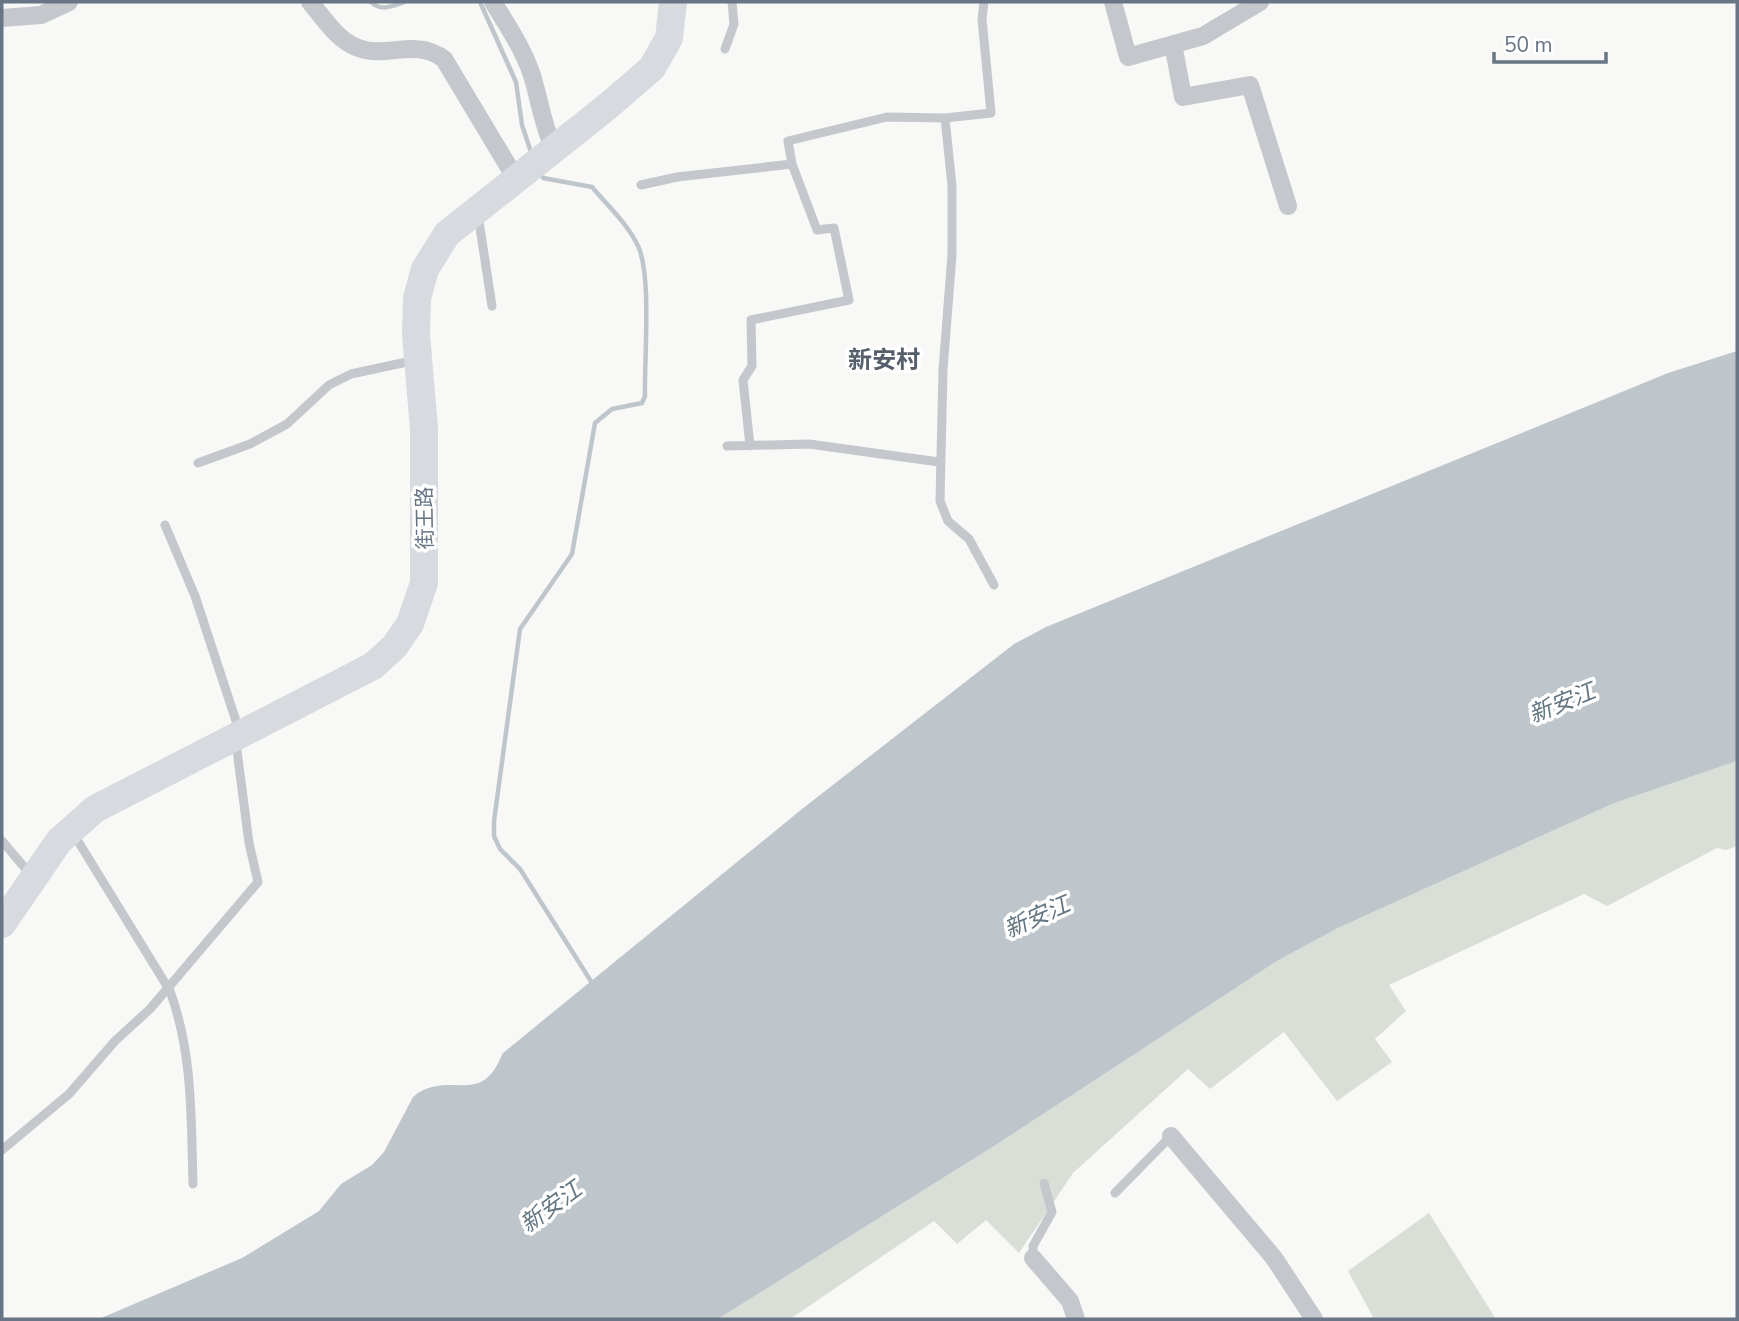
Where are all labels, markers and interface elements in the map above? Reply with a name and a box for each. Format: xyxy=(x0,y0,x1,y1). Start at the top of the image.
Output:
scale bar xyxy=(1494,21,1606,65)
text: 50 m xyxy=(1504,31,1553,59)
district label: 新安村 xyxy=(848,344,920,376)
street label: 街王路 xyxy=(410,486,440,550)
water label: 新安江 xyxy=(1524,675,1603,730)
water label: 新安江 xyxy=(999,888,1078,945)
water label: 新安江 xyxy=(514,1172,590,1240)

